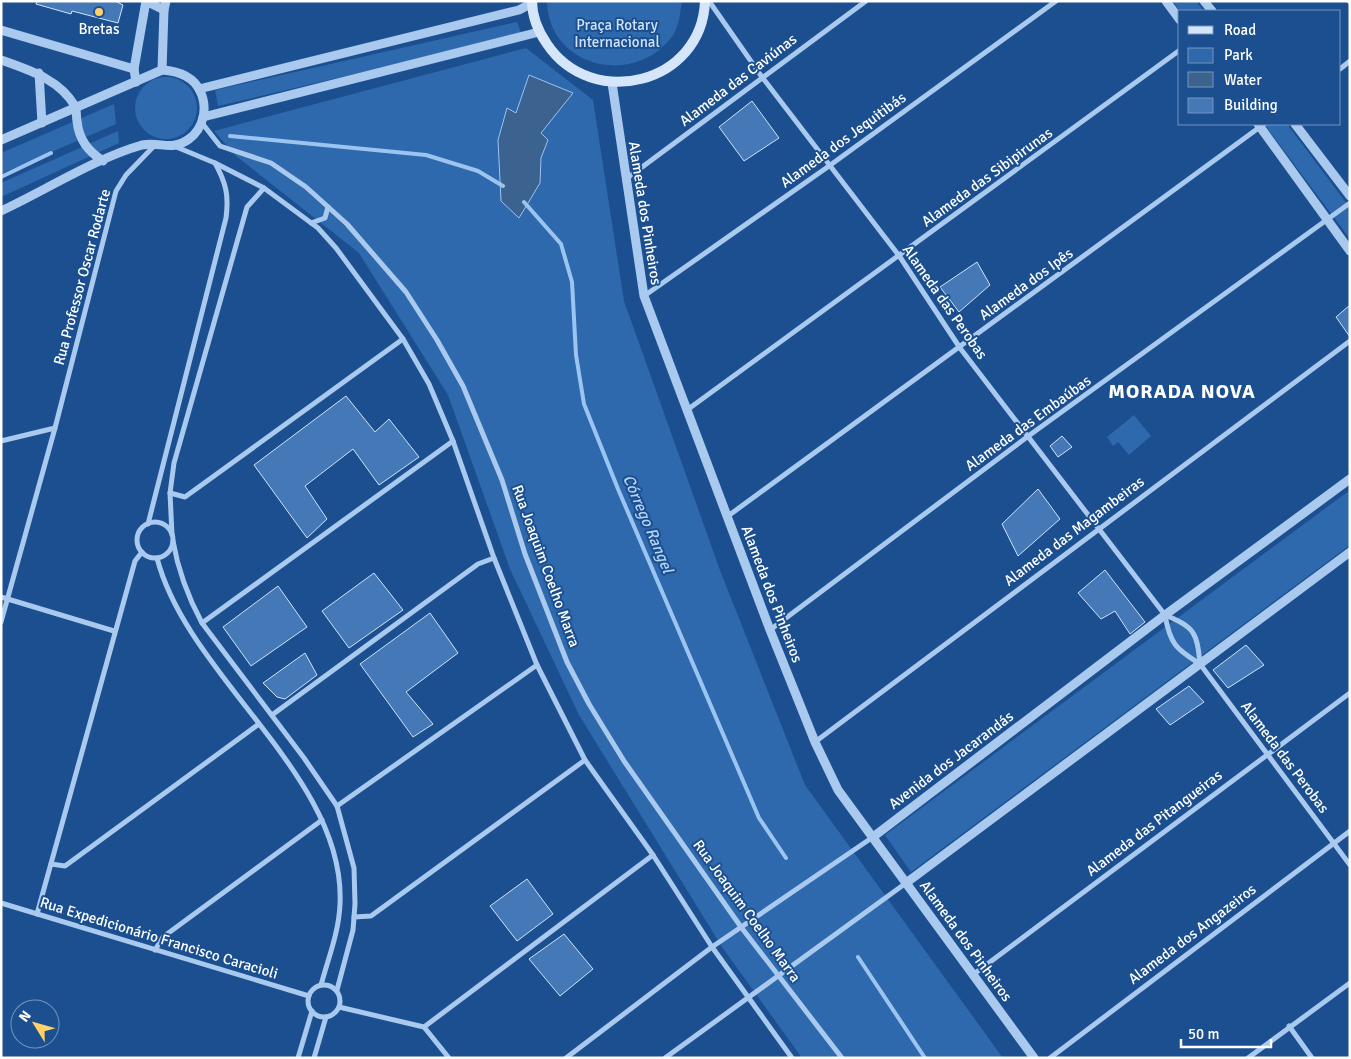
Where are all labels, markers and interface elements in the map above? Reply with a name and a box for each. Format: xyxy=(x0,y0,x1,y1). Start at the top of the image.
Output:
marker: Bretas xyxy=(93,6,105,18)
legend xyxy=(1178,10,1341,125)
park label: Praça Rotary Internacional xyxy=(574,16,660,51)
place label: Bretas xyxy=(78,20,120,38)
text: Road xyxy=(1224,21,1256,39)
street label: Alameda das Caviúnas xyxy=(676,30,801,130)
text: Park xyxy=(1224,46,1253,64)
text: Water xyxy=(1224,71,1262,89)
street label: Alameda dos Jequitibás xyxy=(777,88,910,192)
text: Building xyxy=(1224,96,1278,114)
street label: Alameda das Sibipirunas xyxy=(918,123,1056,231)
street label: Alameda dos Pinheiros xyxy=(625,140,665,286)
street label: Rua Professor Oscar Rodarte xyxy=(50,187,114,367)
street label: Alameda das Perobas xyxy=(899,241,991,363)
street label: Alameda dos Ipês xyxy=(976,244,1077,324)
street label: Alameda das Embaúbas xyxy=(962,371,1095,475)
district label: MORADA NOVA xyxy=(1108,379,1256,404)
water label: Córrego Rangel xyxy=(618,472,678,577)
street label: Alameda das Magambeiras xyxy=(1000,472,1148,590)
street label: Rua Joaquim Coelho Marra xyxy=(508,482,584,650)
street label: Alameda dos Pinheiros xyxy=(738,523,807,665)
street label: Alameda das Perobas xyxy=(1237,697,1333,817)
street label: Avenida dos Jacarandás xyxy=(885,707,1017,813)
street label: Alameda das Pitangueiras xyxy=(1082,766,1226,880)
street label: Rua Joaquim Coelho Marra xyxy=(689,836,805,986)
street label: Alameda dos Pinheiros xyxy=(916,877,1016,1005)
street label: Alameda dos Angazeiros xyxy=(1124,880,1260,988)
street label: Rua Expedicionário Francisco Caracioli xyxy=(38,893,280,983)
north arrow xyxy=(10,999,60,1049)
text: N xyxy=(15,1007,35,1025)
scale bar xyxy=(1181,1016,1271,1048)
text: 50 m xyxy=(1188,1025,1219,1043)

